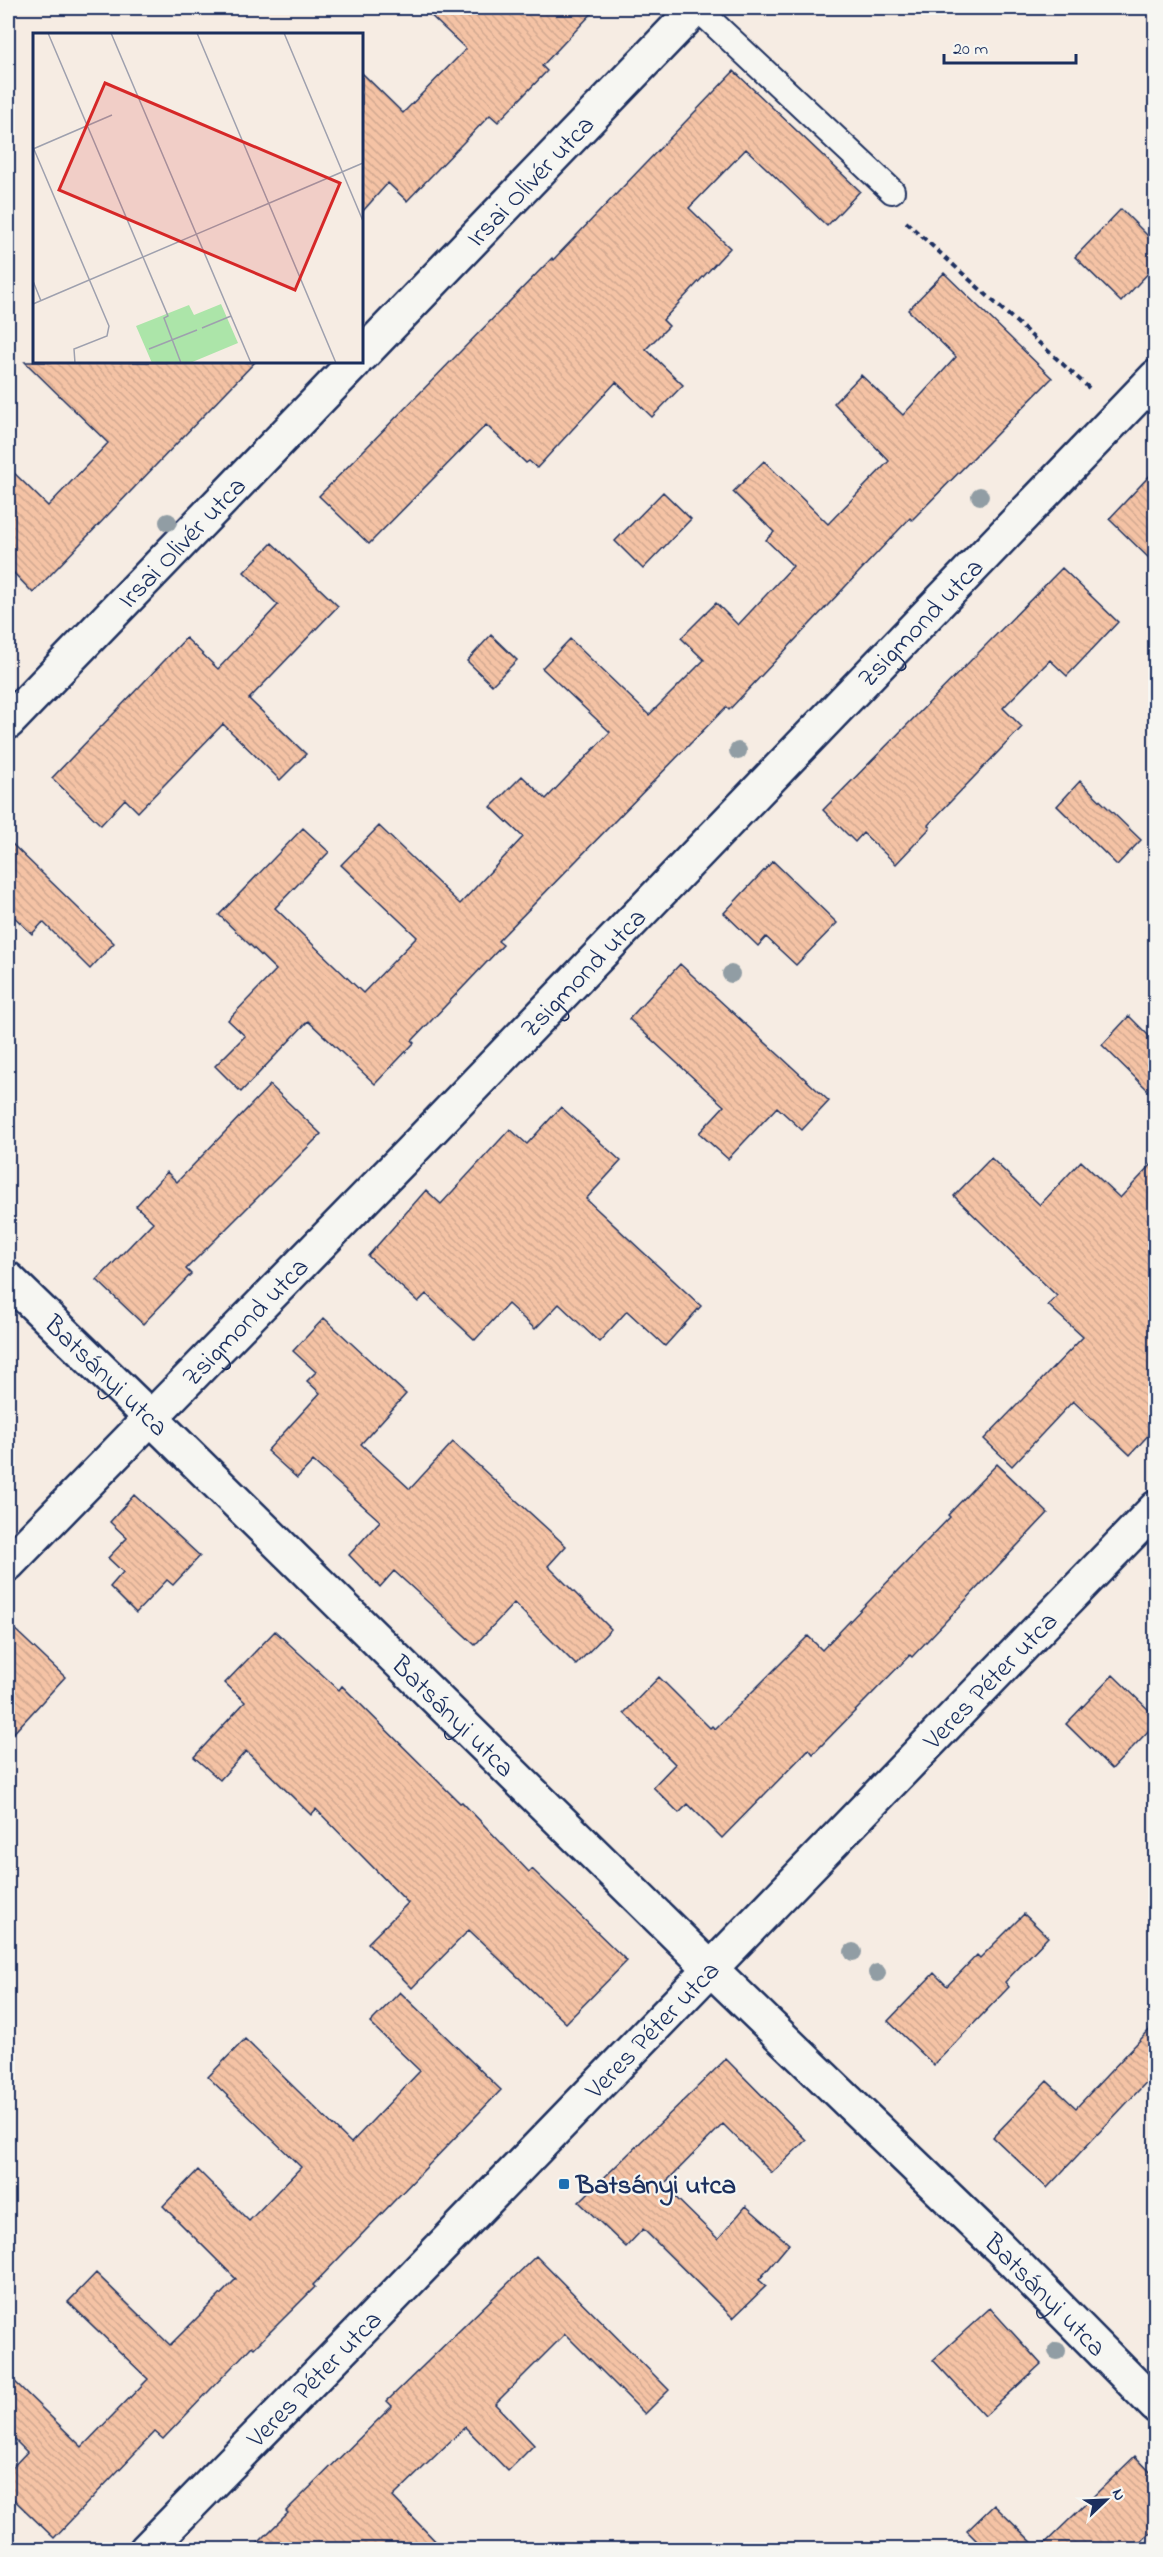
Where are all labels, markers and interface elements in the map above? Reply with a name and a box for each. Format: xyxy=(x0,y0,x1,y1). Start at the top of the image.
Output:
scale bar xyxy=(944,27,1076,65)
inset map xyxy=(33,33,363,363)
text: 20 m xyxy=(953,37,988,63)
street label: Irsai Olivér utca xyxy=(458,107,605,257)
street label: Irsai Olivér utca xyxy=(110,469,257,619)
street label: Zsigmond utca xyxy=(850,550,994,698)
street label: Zsigmond utca xyxy=(513,900,657,1048)
street label: Zsigmond utca xyxy=(174,1250,319,1397)
street label: Batsányi utca xyxy=(33,1306,176,1447)
street label: Veres Péter utca xyxy=(915,1604,1068,1760)
street label: Batsányi utca xyxy=(380,1647,523,1788)
street label: Veres Péter utca xyxy=(577,1953,730,2110)
place label: Batsányi utca xyxy=(574,2167,736,2206)
marker: Batsányi utca xyxy=(557,2177,571,2191)
street label: Batsányi utca xyxy=(973,2225,1114,2367)
street label: Veres Péter utca xyxy=(238,2302,392,2459)
north arrow xyxy=(1076,2470,1136,2530)
text: N xyxy=(1105,2485,1131,2505)

